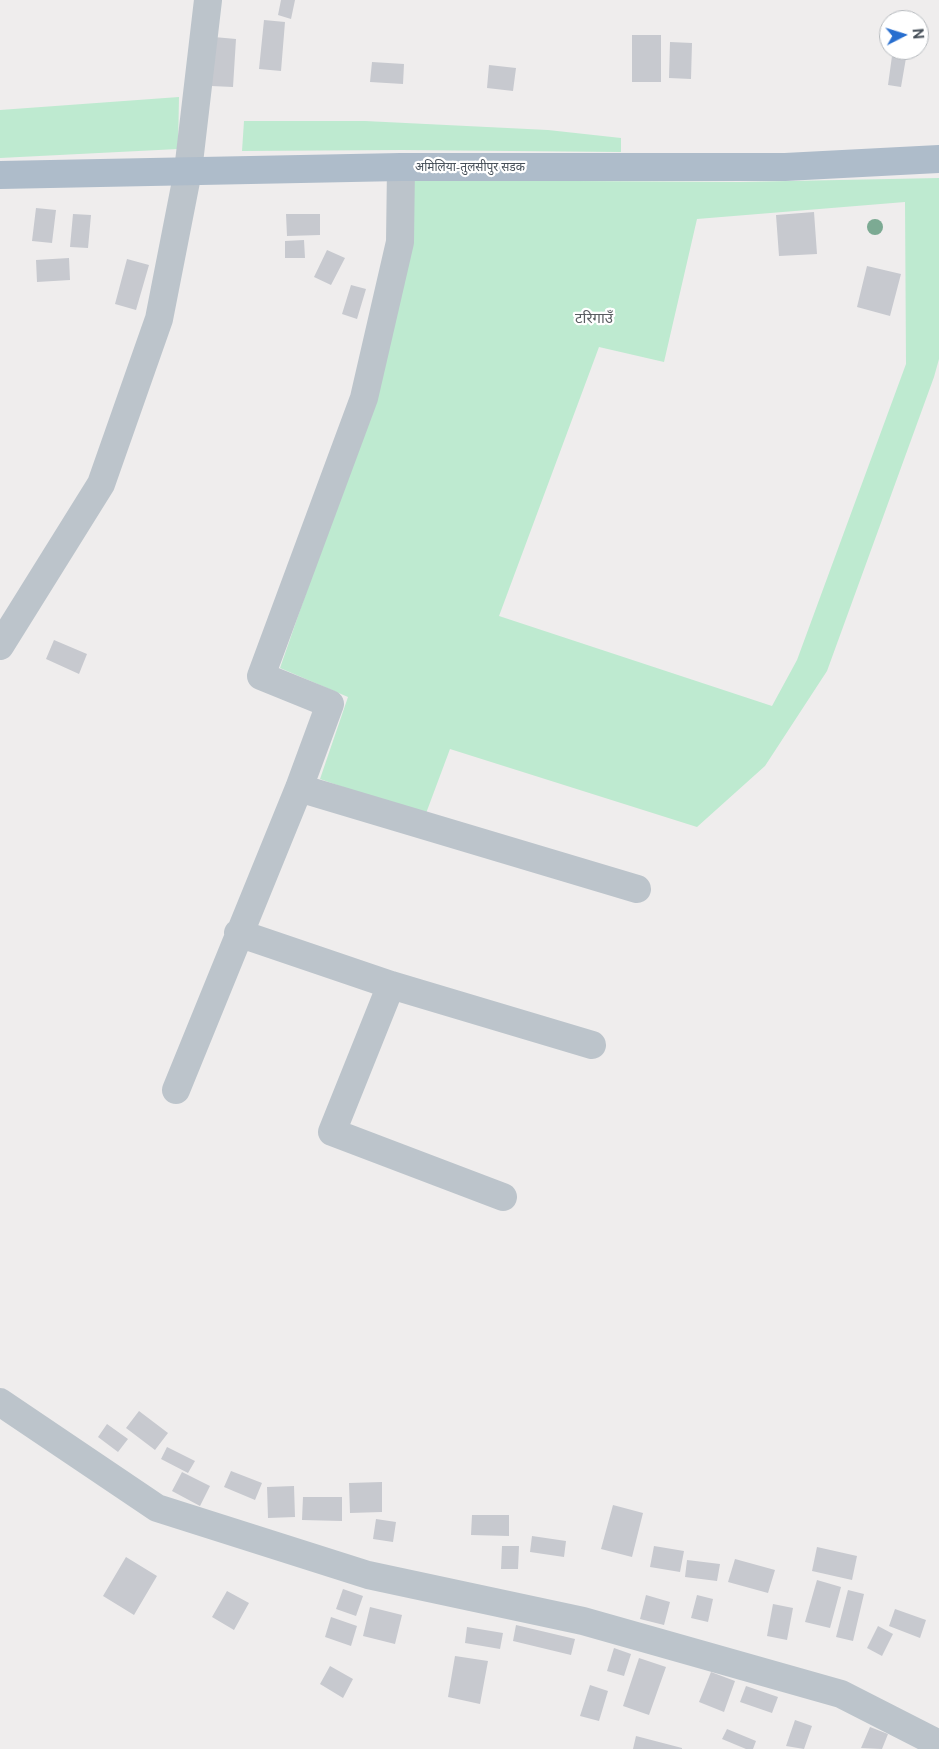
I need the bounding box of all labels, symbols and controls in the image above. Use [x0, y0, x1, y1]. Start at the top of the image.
north arrow [879, 10, 929, 60]
text: N [909, 28, 926, 40]
street label: अमिलिया-तुलसीपुर सडक [415, 160, 525, 174]
district label: टरिगाउँ [575, 309, 613, 327]

